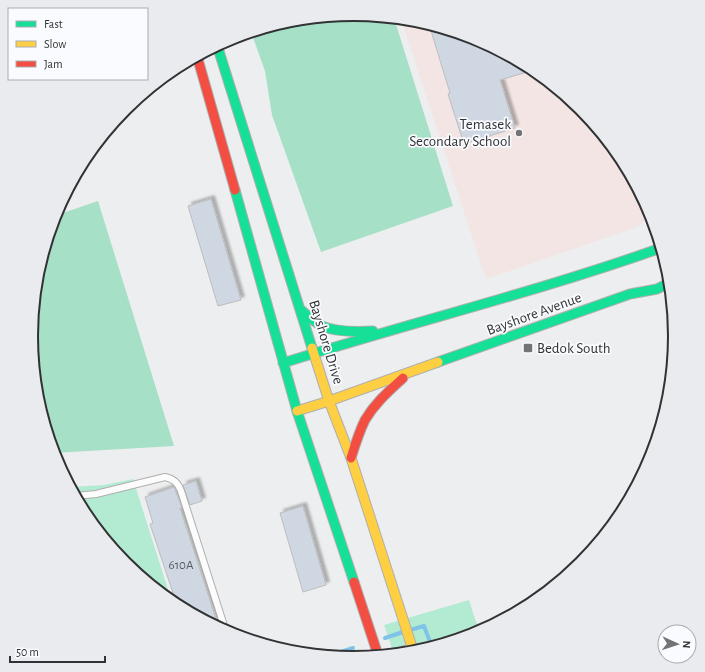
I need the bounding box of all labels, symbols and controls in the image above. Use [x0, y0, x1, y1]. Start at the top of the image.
legend [8, 8, 148, 80]
text: Fast [44, 18, 63, 30]
text: Slow [44, 38, 66, 50]
text: Jam [44, 58, 63, 70]
place label: Temasek Secondary School [409, 117, 511, 149]
marker: Temasek Secondary School [514, 128, 524, 138]
street label: Bayshore Avenue [485, 290, 583, 338]
street label: Bayshore Drive [306, 298, 346, 386]
place label: Bedok South [537, 341, 611, 356]
marker: Bedok South [522, 342, 534, 354]
house number: 610A [169, 559, 194, 572]
north arrow [657, 624, 697, 664]
scale bar [10, 638, 105, 664]
text: N [681, 640, 692, 649]
text: 50 m [16, 646, 39, 658]

